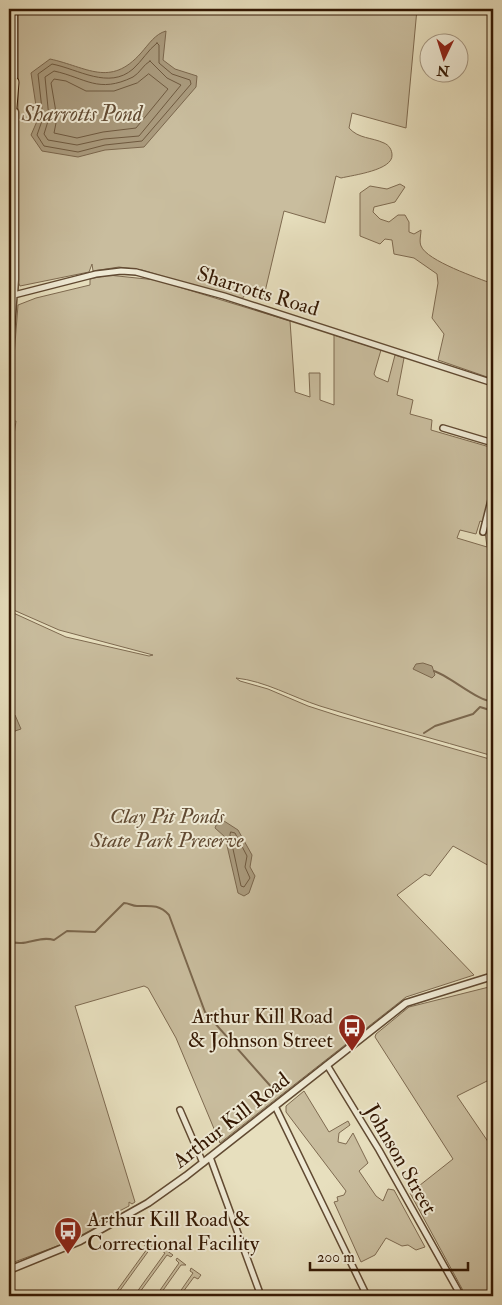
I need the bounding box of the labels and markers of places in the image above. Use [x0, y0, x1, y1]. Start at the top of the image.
place label: Arthur Kill Road & Johnson Street [188, 1003, 334, 1054]
bus stop icon: Arthur Kill Road & Johnson Street [337, 1013, 367, 1052]
place label: Arthur Kill Road & Correctional Facility [86, 1206, 260, 1257]
bus stop icon: Arthur Kill Road & Correctional Facility [53, 1216, 83, 1255]

